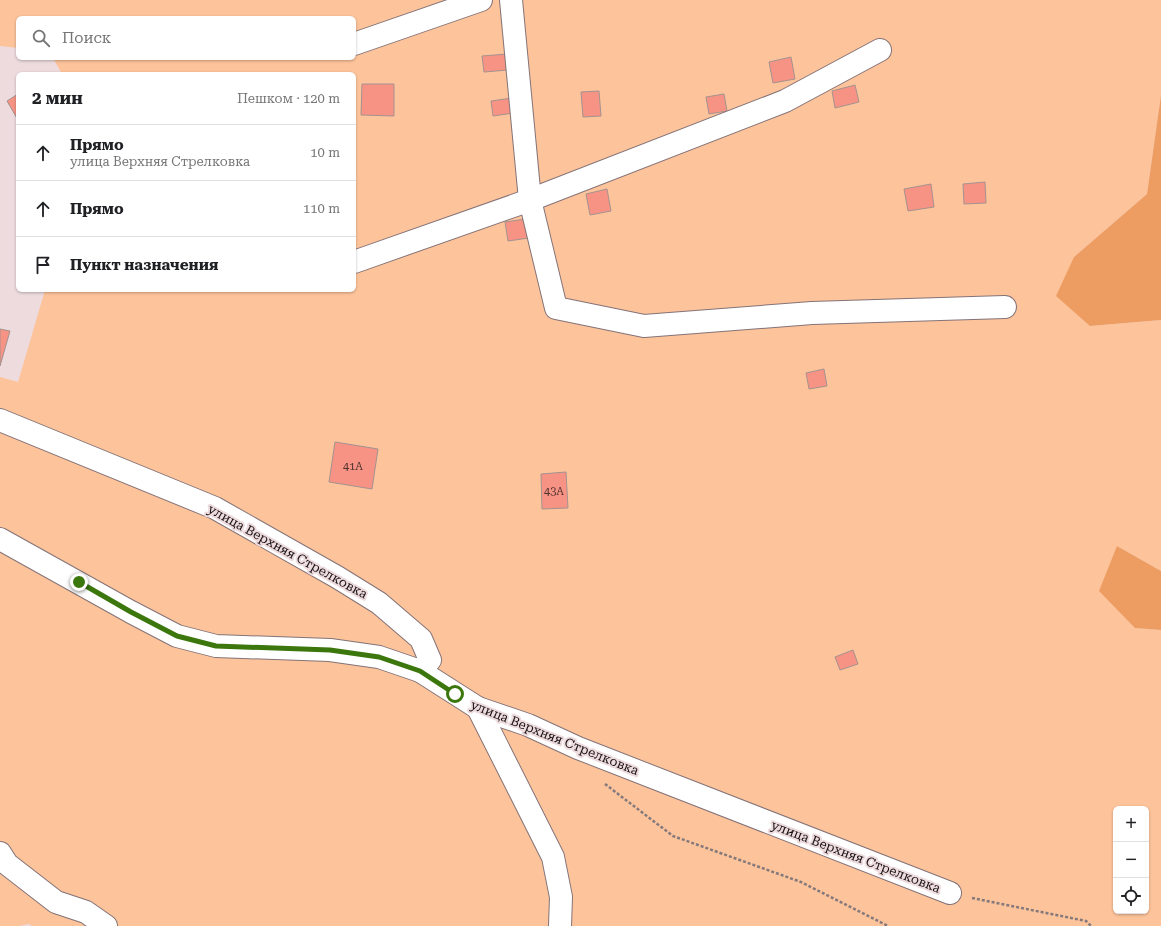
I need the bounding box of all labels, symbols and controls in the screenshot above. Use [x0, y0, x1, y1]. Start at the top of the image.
search box [16, 16, 356, 60]
icon: search [30, 27, 52, 49]
text: Поиск [62, 29, 111, 47]
text: 2 мин [32, 88, 83, 108]
text: Пешком · 120 m [237, 91, 340, 106]
text: Прямо [70, 136, 124, 154]
icon: ahead [32, 142, 54, 164]
text: 10 m [310, 145, 340, 160]
text: улица Верхняя Стрелковка [70, 154, 250, 169]
icon: ahead [32, 198, 54, 220]
text: Прямо [70, 200, 124, 218]
text: 110 m [303, 201, 340, 216]
icon: arrive [32, 254, 54, 276]
text: Пункт назначения [70, 256, 218, 274]
house number: 41А [343, 460, 363, 473]
house number: 43А [544, 485, 564, 498]
street label: улица Верхняя Стрелковка [205, 501, 370, 602]
route end [70, 573, 88, 591]
route start [446, 685, 464, 703]
street label: улица Верхняя Стрелковка [469, 697, 641, 778]
map controls [1113, 806, 1149, 914]
button: + [1113, 806, 1149, 842]
street label: улица Верхняя Стрелковка [769, 817, 943, 896]
button: − [1113, 842, 1149, 878]
button: locate [1113, 878, 1149, 914]

